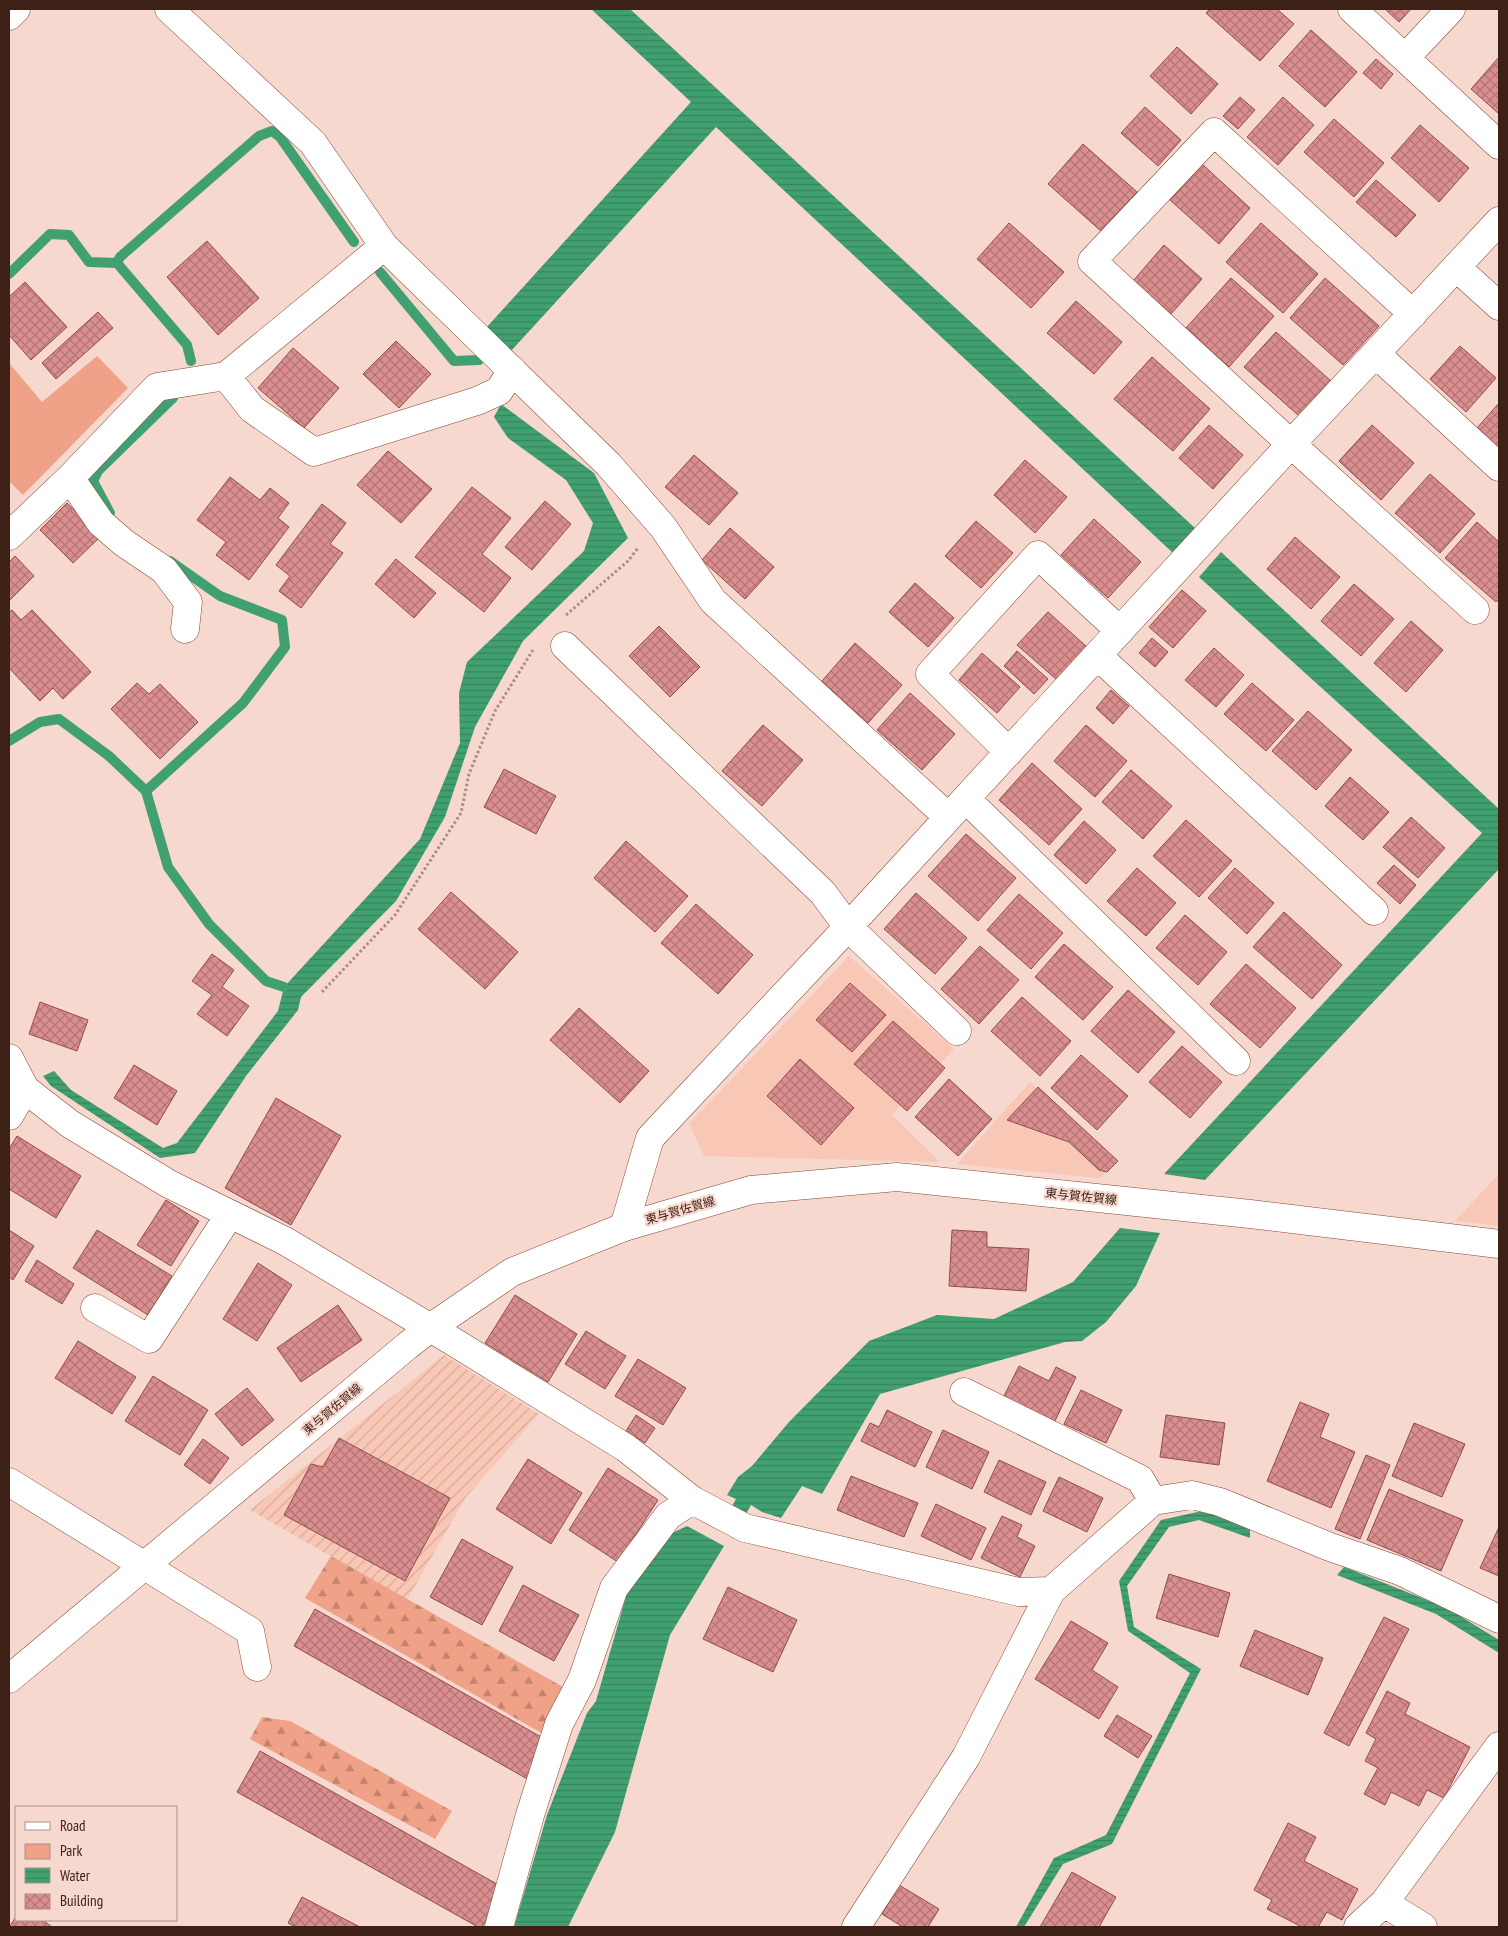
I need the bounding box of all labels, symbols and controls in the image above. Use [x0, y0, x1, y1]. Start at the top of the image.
street label: 東与賀佐賀線 [1044, 1185, 1118, 1207]
street label: 東与賀佐賀線 [643, 1193, 717, 1227]
street label: 東与賀佐賀線 [300, 1380, 364, 1438]
legend [15, 1806, 178, 1921]
text: Road [60, 1816, 86, 1835]
text: Park [60, 1841, 82, 1860]
text: Water [60, 1866, 91, 1885]
text: Building [60, 1891, 103, 1910]

